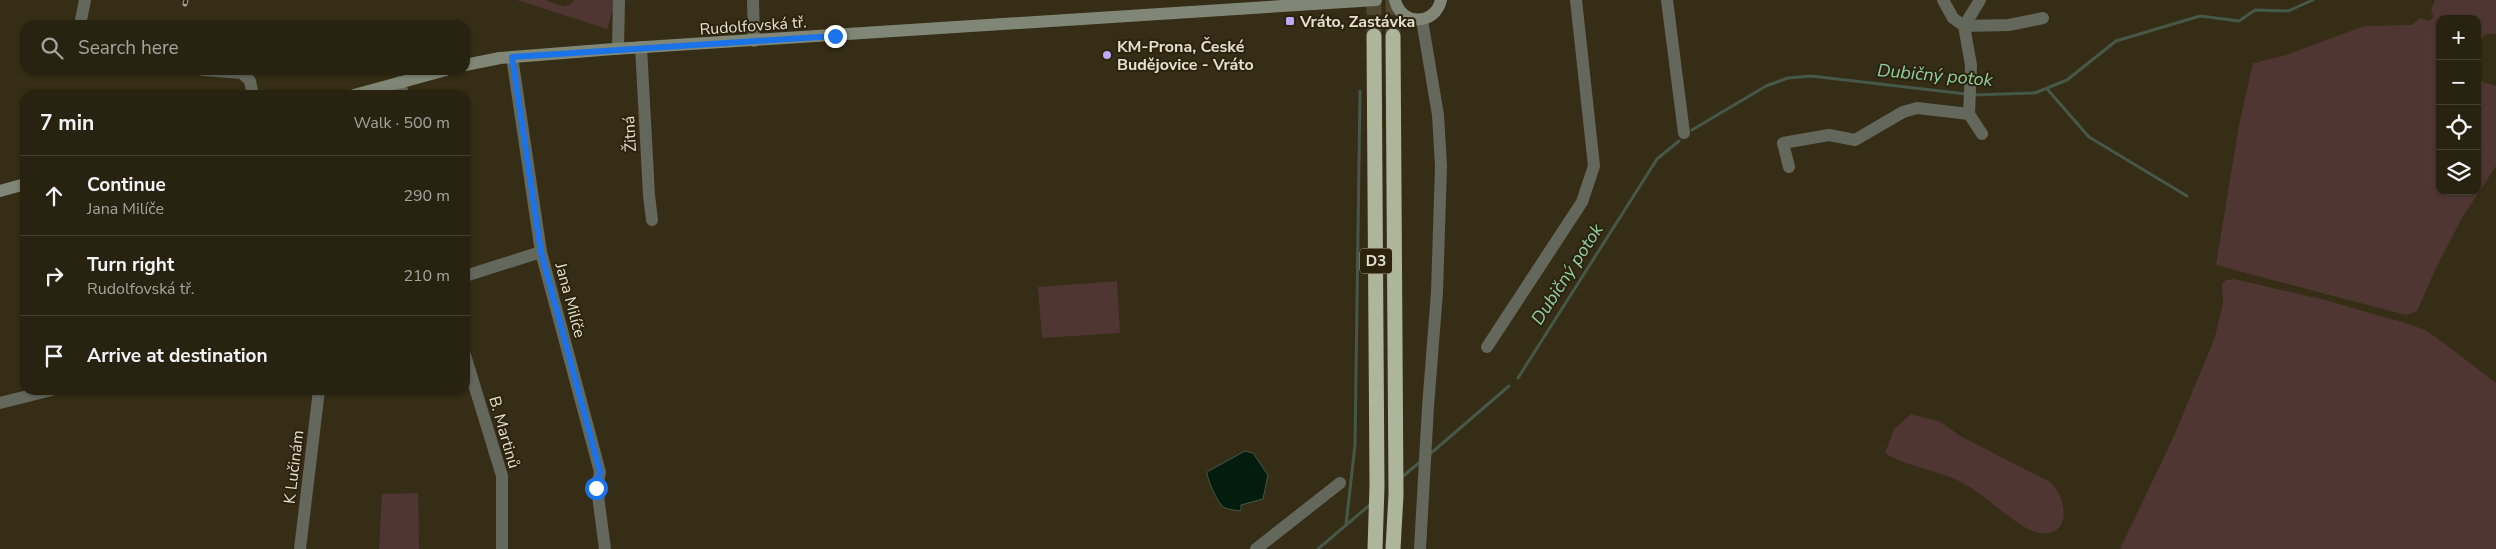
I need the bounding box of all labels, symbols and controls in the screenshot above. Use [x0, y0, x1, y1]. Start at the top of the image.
street label: Rudolfovská tř. [699, 11, 807, 41]
place label: Vráto, Zastávka [1299, 11, 1415, 33]
marker: Vráto, Zastávka [1284, 15, 1296, 27]
map controls [2436, 15, 2481, 195]
button: + [2436, 15, 2481, 60]
search box [20, 20, 470, 75]
route end [824, 25, 847, 48]
icon: search [38, 34, 66, 62]
text: Search here [78, 35, 179, 61]
place label: KM-Prona, České Budějovice - Vráto [1117, 36, 1254, 76]
marker: KM-Prona, České Budějovice - Vráto [1101, 49, 1113, 61]
water label: Dubičný potok [1876, 58, 1995, 92]
button: − [2436, 60, 2481, 105]
button: locate [2436, 105, 2481, 150]
text: 7 min [40, 109, 94, 137]
text: Walk · 500 m [354, 112, 450, 134]
street label: Žitná [618, 115, 642, 153]
button: layers [2436, 150, 2481, 195]
text: Continue [87, 172, 166, 198]
icon: ahead [40, 182, 68, 210]
text: 290 m [403, 185, 450, 207]
text: Jana Milíče [87, 198, 164, 220]
water label: Dubičný potok [1525, 218, 1609, 329]
road number: D3 [1360, 248, 1392, 274]
text: Turn right [87, 252, 174, 278]
street label: Jana Milíče [549, 259, 591, 340]
icon: right [40, 262, 68, 290]
text: 210 m [403, 265, 450, 287]
text: Rudolfovská tř. [87, 278, 194, 300]
icon: arrive [40, 342, 68, 370]
text: Arrive at destination [87, 343, 268, 369]
street label: B. Martinů [483, 394, 525, 471]
street label: K Lučinám [279, 429, 309, 505]
route start [585, 477, 608, 500]

